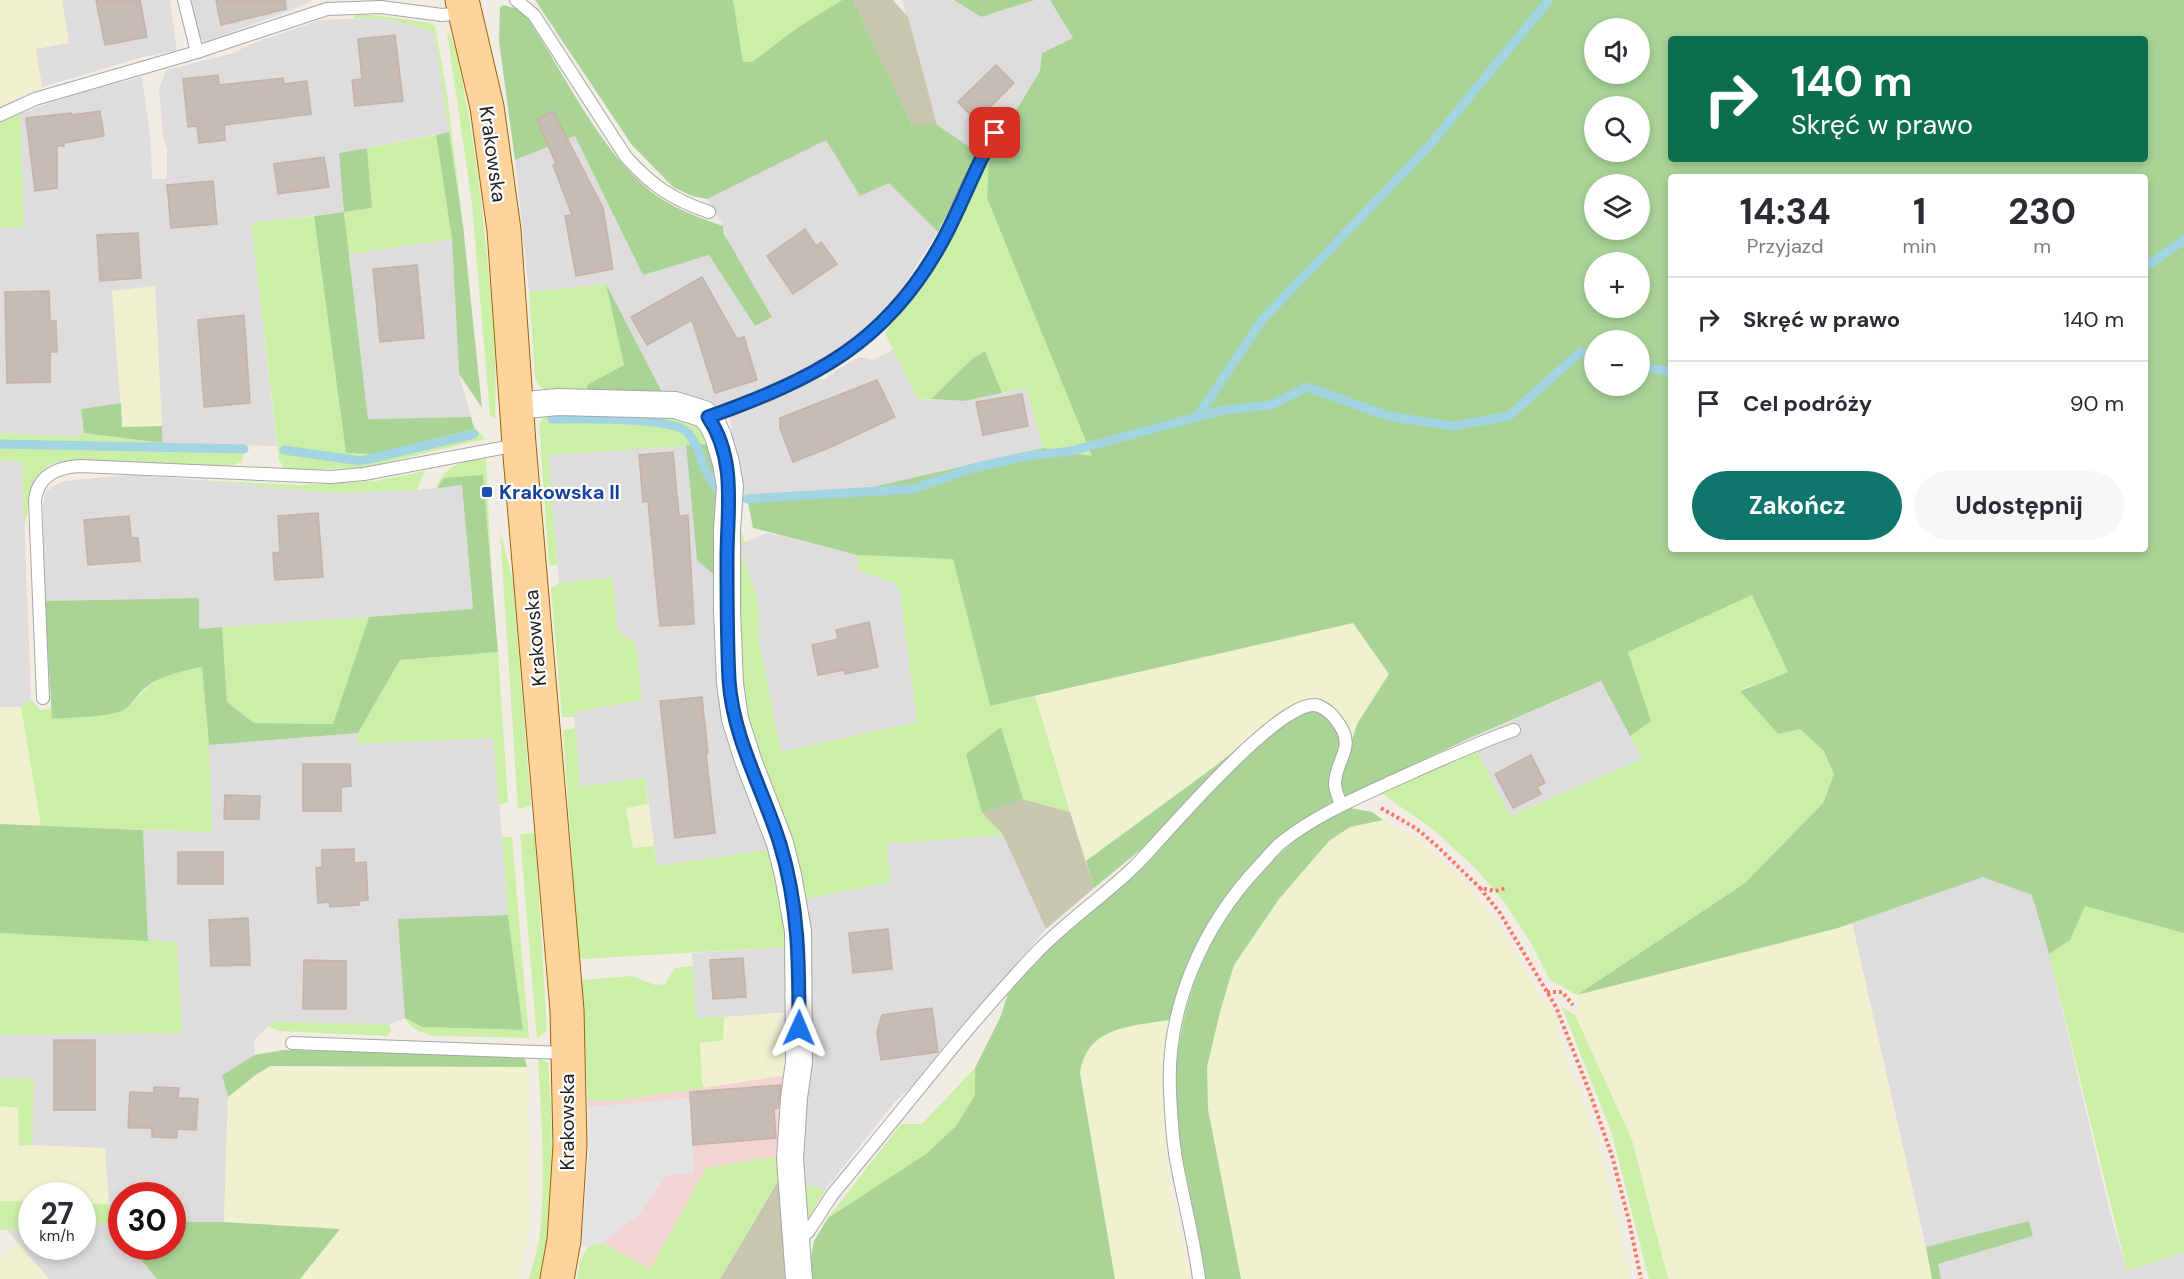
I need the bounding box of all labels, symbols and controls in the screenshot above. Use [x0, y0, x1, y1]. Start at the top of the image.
map controls [1584, 18, 1650, 396]
button: sound [1584, 18, 1650, 84]
text: 140 m [1791, 54, 1913, 109]
icon: right [1692, 60, 1770, 138]
button: search [1584, 96, 1650, 162]
street label: Krakowska [473, 104, 513, 204]
pin [969, 107, 1020, 158]
text: Skręć w prawo [1791, 107, 1973, 142]
icon: arrive [978, 116, 1011, 149]
button: layers [1584, 174, 1650, 240]
text: 14:34 [1740, 188, 1831, 235]
text: 1 [1913, 188, 1926, 235]
text: 230 [2008, 188, 2076, 235]
text: Przyjazd [1747, 233, 1824, 259]
text: min [1902, 233, 1937, 259]
text: m [2033, 233, 2051, 259]
button: + [1584, 252, 1650, 318]
icon: right [1692, 303, 1725, 336]
text: Skręć w prawo [1743, 305, 1900, 334]
text: 140 m [2063, 305, 2124, 334]
button: − [1584, 330, 1650, 396]
icon: arrive [1692, 387, 1725, 420]
text: Cel podróży [1743, 389, 1872, 418]
text: 90 m [2070, 389, 2124, 418]
button: Zakończ [1692, 471, 1902, 540]
button: Udostępnij [1914, 471, 2124, 540]
place label: Krakowska II [499, 479, 620, 505]
marker: Krakowska II [480, 485, 494, 499]
street label: Krakowska [518, 589, 552, 687]
position arrow [767, 996, 831, 1060]
street label: Krakowska [554, 1074, 580, 1170]
speed limit sign: 30 [108, 1182, 186, 1260]
text: 27 [40, 1194, 74, 1233]
text: km/h [39, 1226, 75, 1246]

